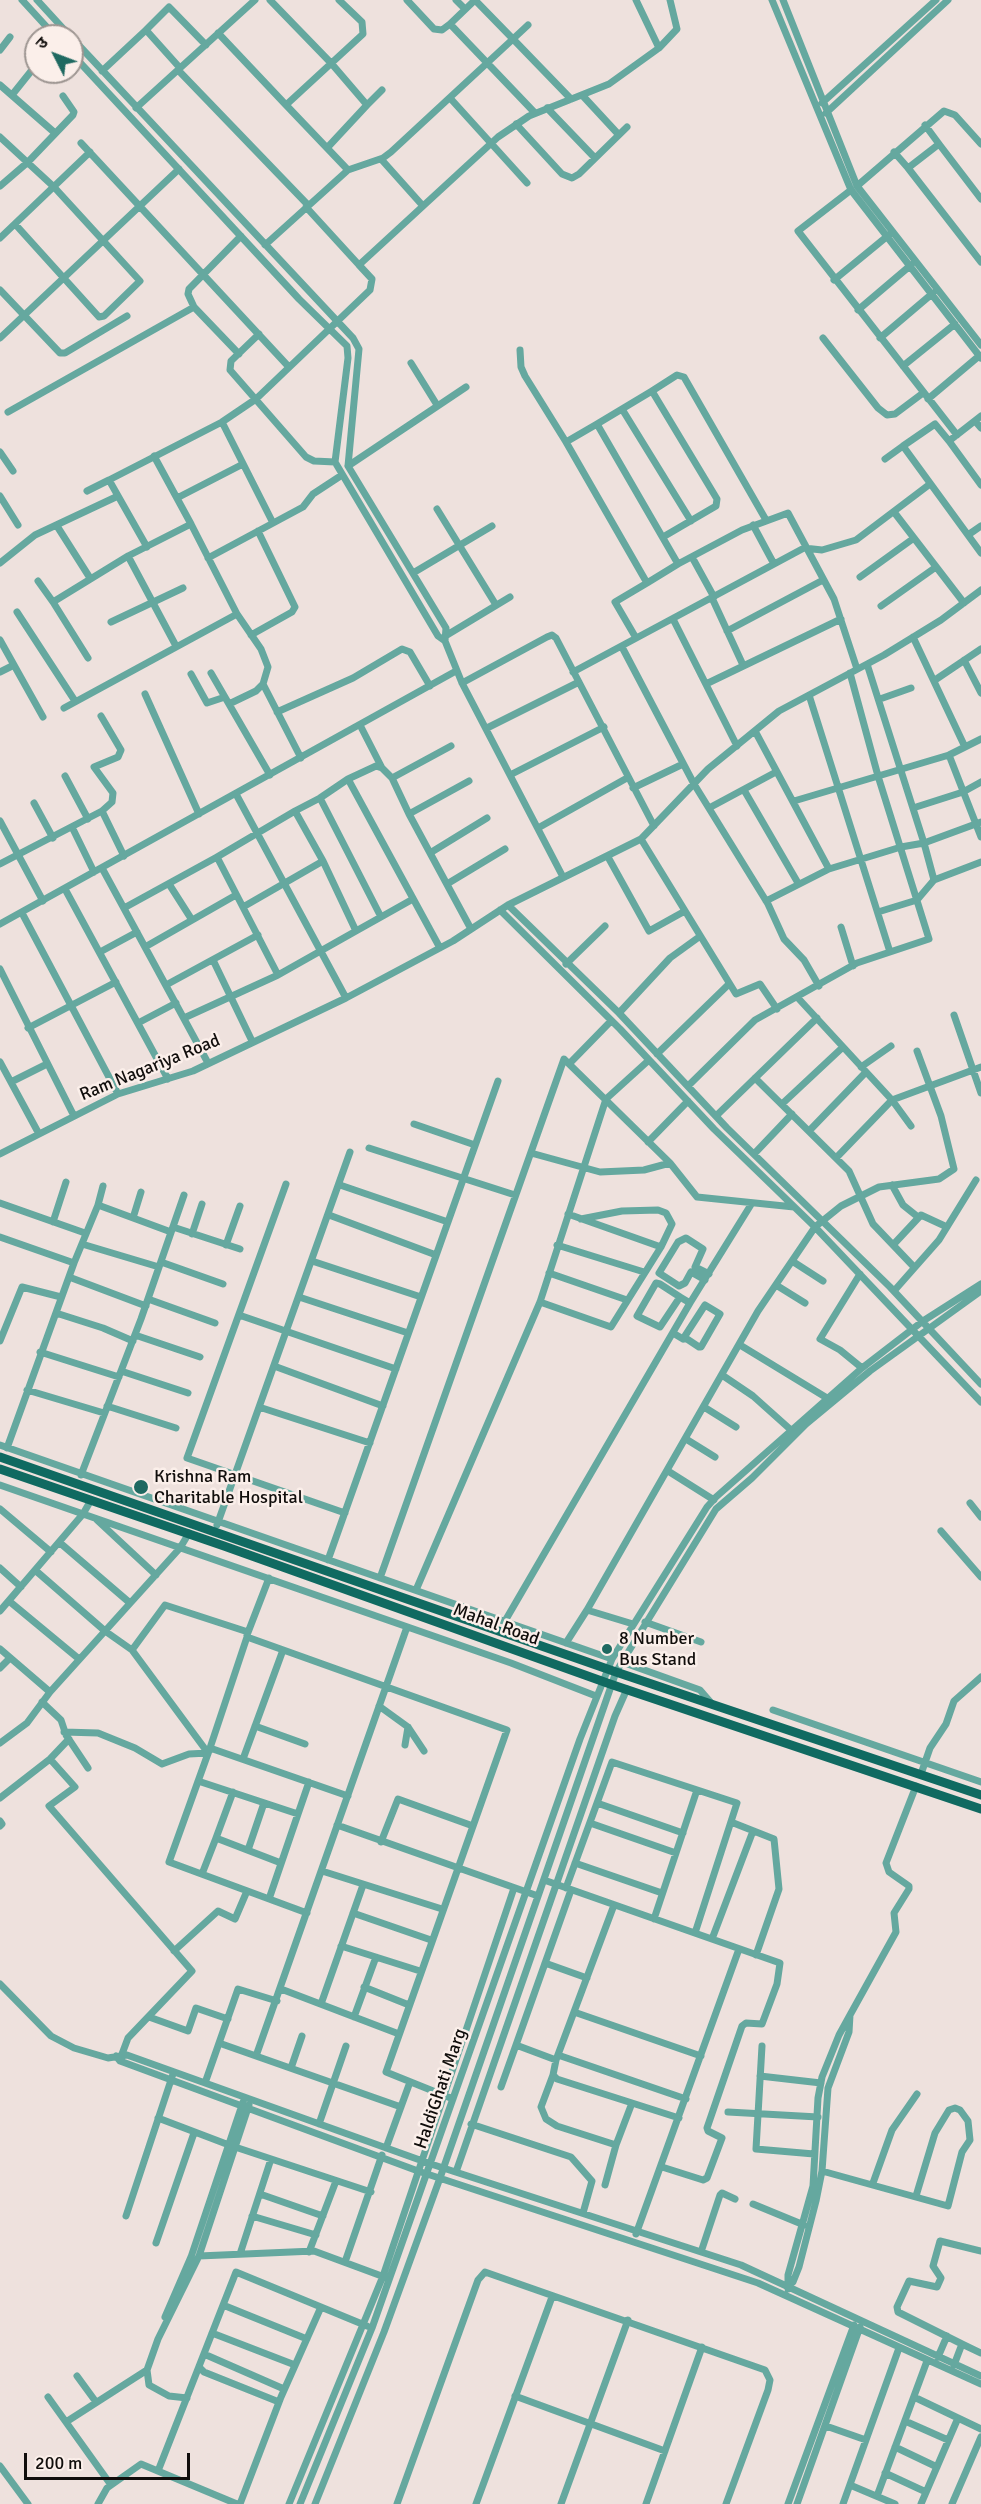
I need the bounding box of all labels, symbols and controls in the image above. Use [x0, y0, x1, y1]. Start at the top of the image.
north arrow [24, 24, 84, 84]
text: उ [32, 33, 53, 53]
street label: Ram Nagariya Road [77, 1030, 223, 1106]
place label: Krishna Ram Charitable Hospital [154, 1466, 303, 1508]
marker: Krishna Ram Charitable Hospital [132, 1478, 150, 1496]
street label: Mahal Road [450, 1599, 542, 1651]
place label: 8 Number Bus Stand [619, 1628, 696, 1670]
marker: 8 Number Bus Stand [600, 1642, 614, 1656]
street label: HaldiGhati Marg [410, 2026, 472, 2152]
scale bar [27, 2441, 194, 2479]
text: 200 m [35, 2452, 82, 2474]

